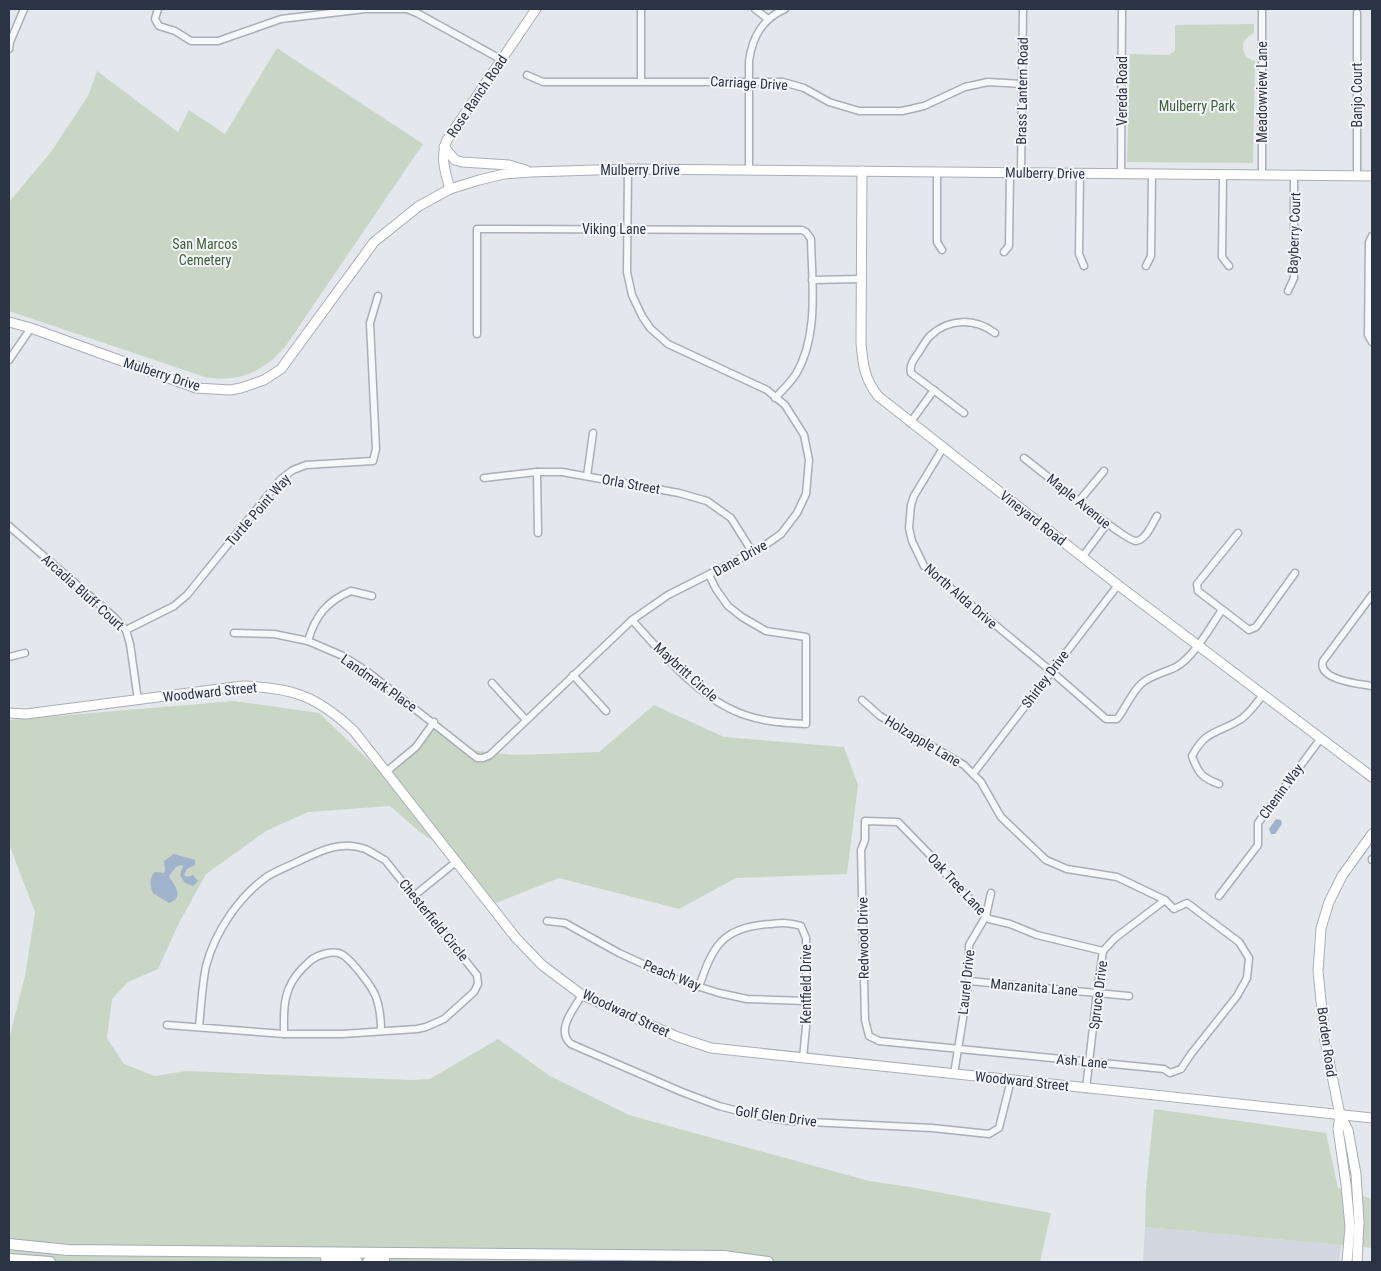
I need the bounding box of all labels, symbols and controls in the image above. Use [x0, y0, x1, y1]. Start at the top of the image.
street label: Brass Lantern Road [1013, 37, 1031, 145]
street label: Meadowview Lane [1254, 41, 1270, 143]
street label: Rose Ranch Road [444, 52, 510, 140]
street label: Vereda Road [1114, 56, 1130, 126]
street label: Banjo Court [1349, 63, 1365, 128]
street label: Carriage Drive [710, 73, 789, 93]
park label: Mulberry Park [1159, 98, 1236, 114]
street label: Mulberry Drive [600, 162, 680, 178]
street label: Mulberry Drive [1005, 164, 1085, 182]
street label: Bayberry Court [1285, 192, 1303, 274]
street label: Viking Lane [582, 221, 647, 237]
park label: San Marcos Cemetery [172, 236, 238, 268]
street label: Mulberry Drive [122, 354, 203, 394]
street label: Maple Avenue [1044, 470, 1114, 532]
street label: Turtle Point Way [222, 471, 294, 549]
street label: Orla Street [601, 471, 661, 497]
street label: Vineyard Road [997, 487, 1069, 549]
street label: Dane Drive [710, 536, 770, 579]
street label: Arcadia Bluff Court [38, 551, 128, 633]
street label: North Alda Drive [922, 560, 1001, 632]
street label: Maybritt Circle [651, 639, 722, 705]
street label: Shirley Drive [1018, 647, 1072, 711]
street label: Landmark Place [338, 651, 420, 715]
street label: Woodward Street [162, 679, 258, 705]
street label: Holzapple Lane [882, 712, 964, 770]
street label: Chenin Way [1256, 760, 1306, 822]
street label: Oak Tree Lane [924, 850, 990, 918]
street label: Chesterfield Circle [396, 876, 472, 965]
street label: Redwood Drive [854, 896, 872, 979]
street label: Kentfield Drive [798, 944, 814, 1024]
street label: Laurel Drive [955, 948, 977, 1015]
street label: Peach Way [641, 956, 703, 994]
street label: Spruce Drive [1086, 959, 1110, 1030]
street label: Manzanita Lane [990, 975, 1079, 999]
street label: Woodward Street [580, 986, 672, 1040]
street label: Borden Road [1314, 1006, 1340, 1078]
street label: Ash Lane [1056, 1051, 1109, 1071]
street label: Woodward Street [974, 1068, 1070, 1094]
street label: Golf Glen Drive [734, 1102, 818, 1130]

